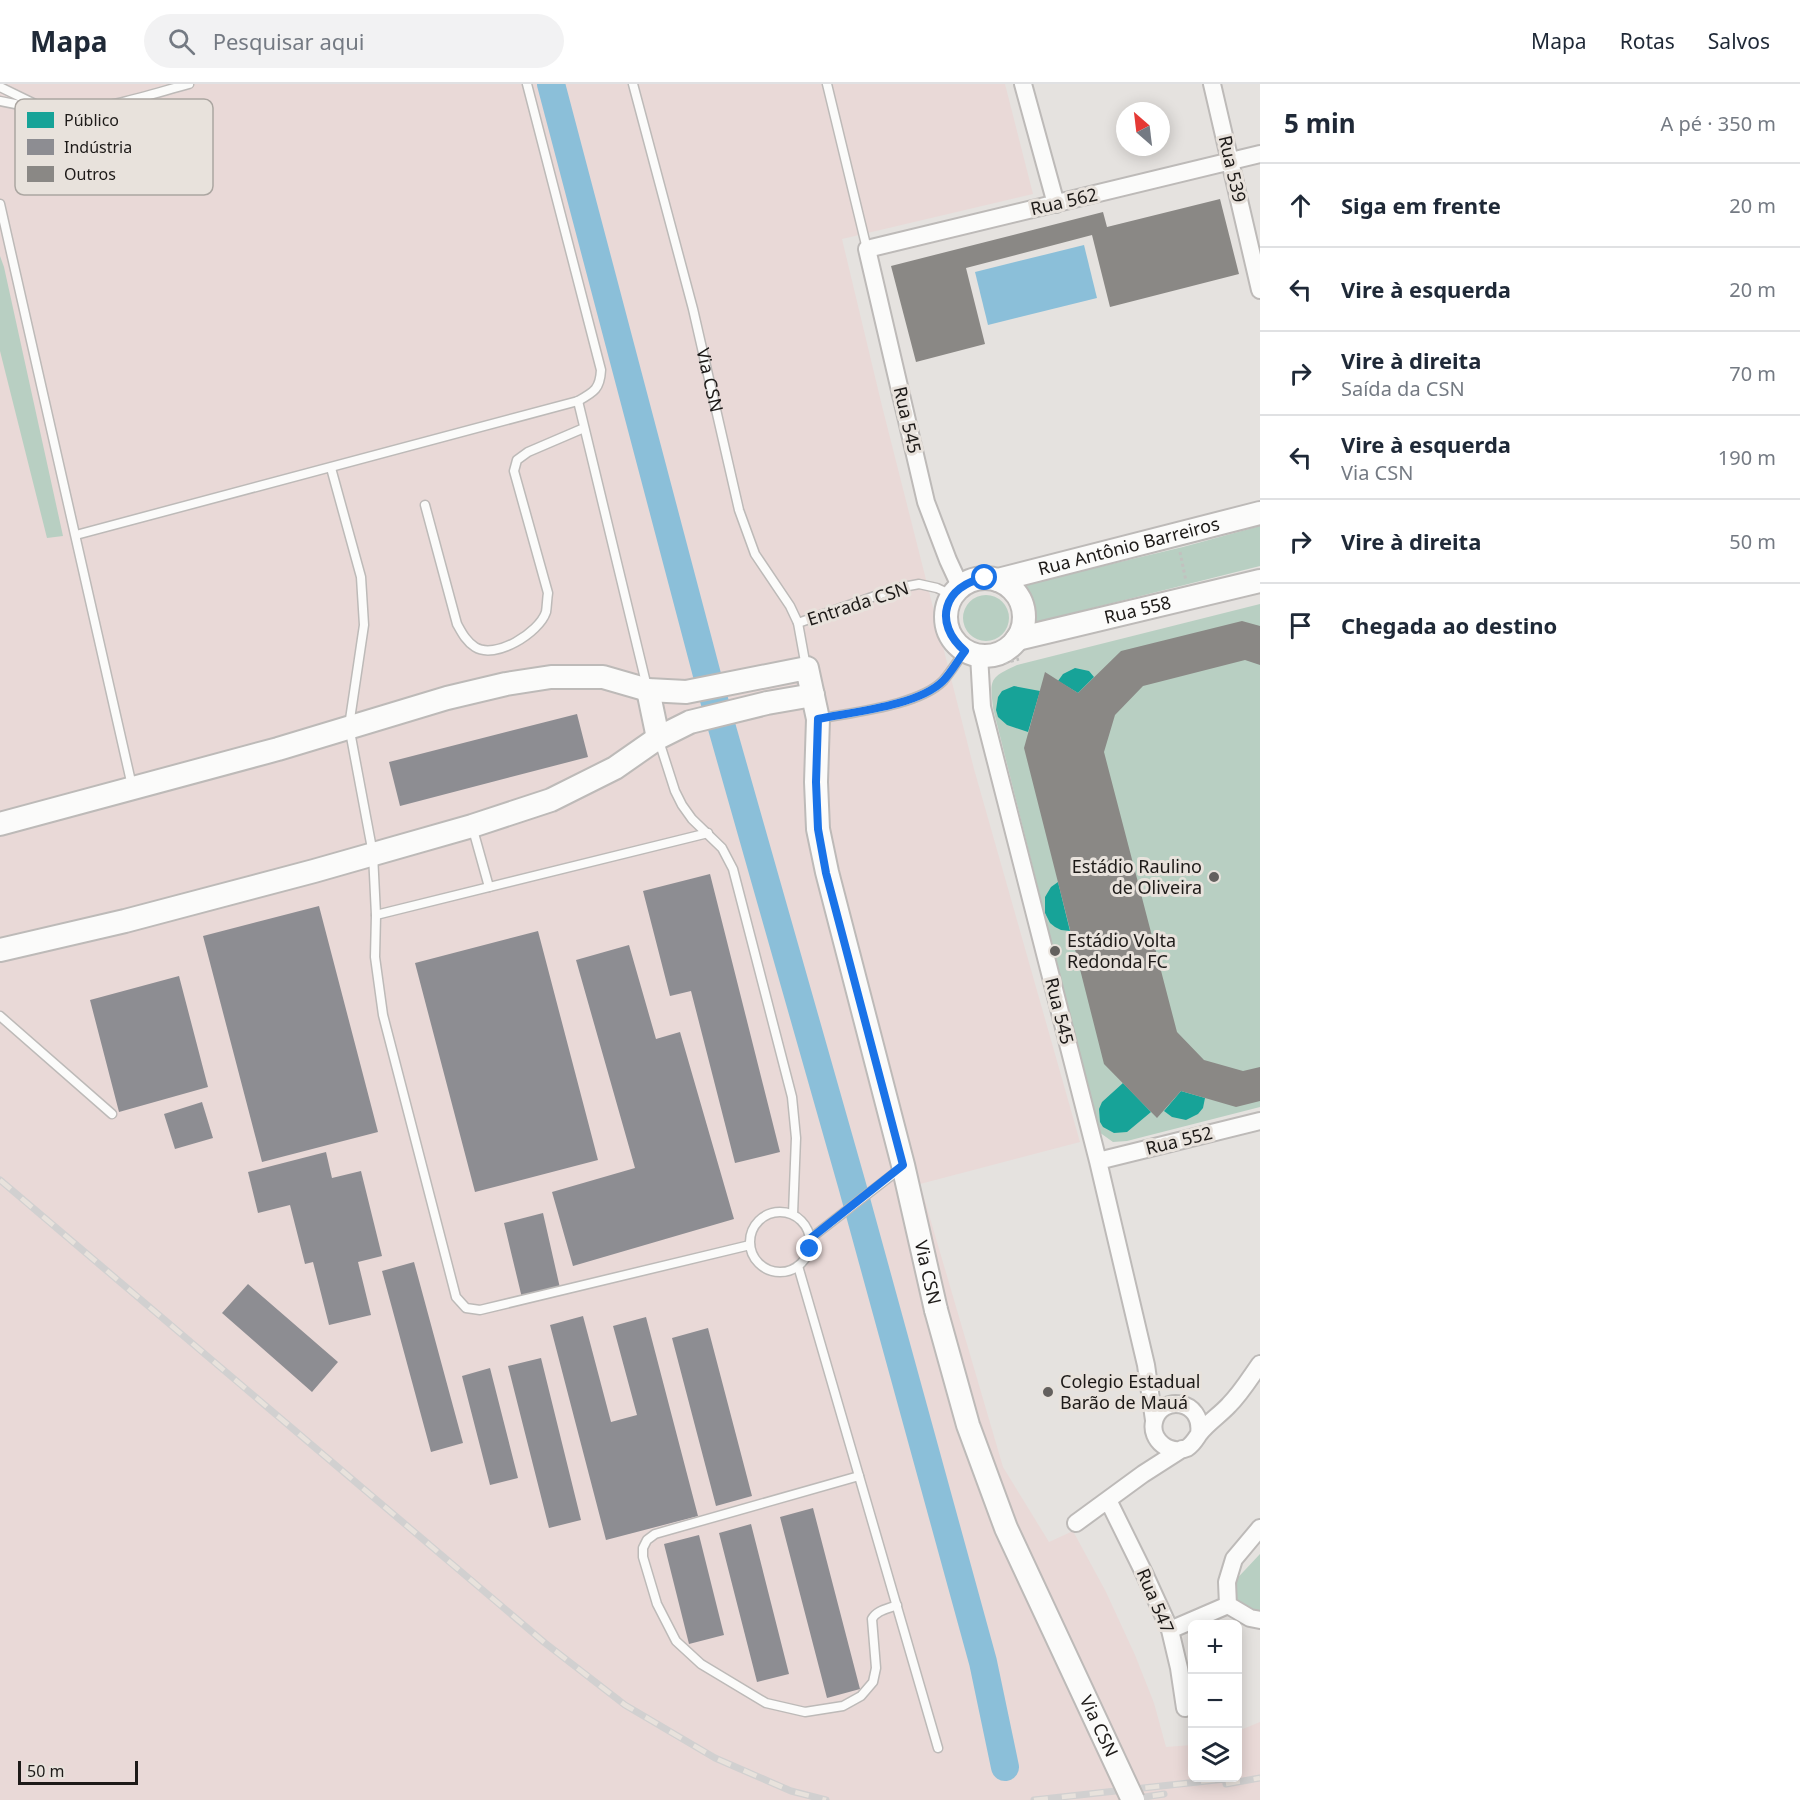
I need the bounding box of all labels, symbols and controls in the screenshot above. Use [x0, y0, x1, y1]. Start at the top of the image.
search box [144, 14, 564, 68]
text: Mapa [30, 22, 108, 60]
icon: search [165, 25, 198, 58]
text: Pesquisar aqui [213, 26, 365, 56]
text: Mapa [1531, 27, 1587, 55]
text: Rotas [1620, 27, 1675, 55]
text: Salvos [1708, 27, 1770, 55]
legend [15, 99, 213, 195]
north arrow [1116, 102, 1170, 156]
text: 5 min [1284, 105, 1356, 141]
text: Público [64, 109, 119, 131]
text: A pé · 350 m [1660, 110, 1776, 137]
street label: Rua 539 [1214, 133, 1252, 205]
text: Indústria [64, 136, 132, 158]
text: Outros [64, 163, 116, 185]
street label: Rua 562 [1028, 182, 1100, 220]
icon: ahead [1284, 189, 1317, 222]
text: Siga em frente [1341, 190, 1501, 220]
text: 20 m [1729, 192, 1776, 219]
icon: left [1284, 273, 1317, 306]
text: Vire à esquerda [1341, 274, 1511, 304]
text: 20 m [1729, 276, 1776, 303]
text: Vire à direita [1341, 345, 1481, 375]
street label: Via CSN [691, 346, 729, 415]
icon: right [1284, 357, 1317, 390]
text: 70 m [1729, 360, 1776, 387]
text: Saída da CSN [1341, 375, 1465, 402]
street label: Rua 545 [889, 384, 927, 456]
text: Vire à esquerda [1341, 429, 1511, 459]
icon: left [1284, 441, 1317, 474]
text: 190 m [1718, 444, 1776, 471]
text: Via CSN [1341, 459, 1413, 486]
street label: Rua Antônio Barreiros [1035, 511, 1222, 580]
icon: right [1284, 525, 1317, 558]
text: Vire à direita [1341, 526, 1481, 556]
text: 50 m [1729, 528, 1776, 555]
route start [971, 564, 997, 590]
street label: Entrada CSN [804, 575, 912, 631]
street label: Rua 558 [1102, 590, 1173, 629]
icon: arrive [1284, 609, 1317, 642]
text: Chegada ao destino [1341, 610, 1557, 640]
place label: Estádio Raulino de Oliveira [1072, 854, 1202, 899]
marker: Estádio Raulino de Oliveira [1207, 870, 1221, 884]
place label: Estádio Volta Redonda FC [1067, 928, 1176, 973]
marker: Estádio Volta Redonda FC [1048, 944, 1062, 958]
street label: Rua 545 [1040, 975, 1080, 1047]
street label: Rua 552 [1143, 1120, 1215, 1160]
route end [796, 1235, 822, 1261]
street label: Via CSN [909, 1238, 947, 1307]
place label: Colegio Estadual Barão de Mauá [1060, 1369, 1201, 1414]
marker: Colegio Estadual Barão de Mauá [1041, 1385, 1055, 1399]
street label: Rua 547 [1132, 1565, 1180, 1637]
map controls [1188, 1620, 1242, 1782]
button: + [1188, 1620, 1242, 1674]
button: − [1188, 1674, 1242, 1728]
street label: Via CSN [1075, 1691, 1124, 1761]
button: layers [1188, 1728, 1242, 1782]
scale bar [18, 1758, 138, 1786]
text: 50 m [27, 1760, 64, 1782]

